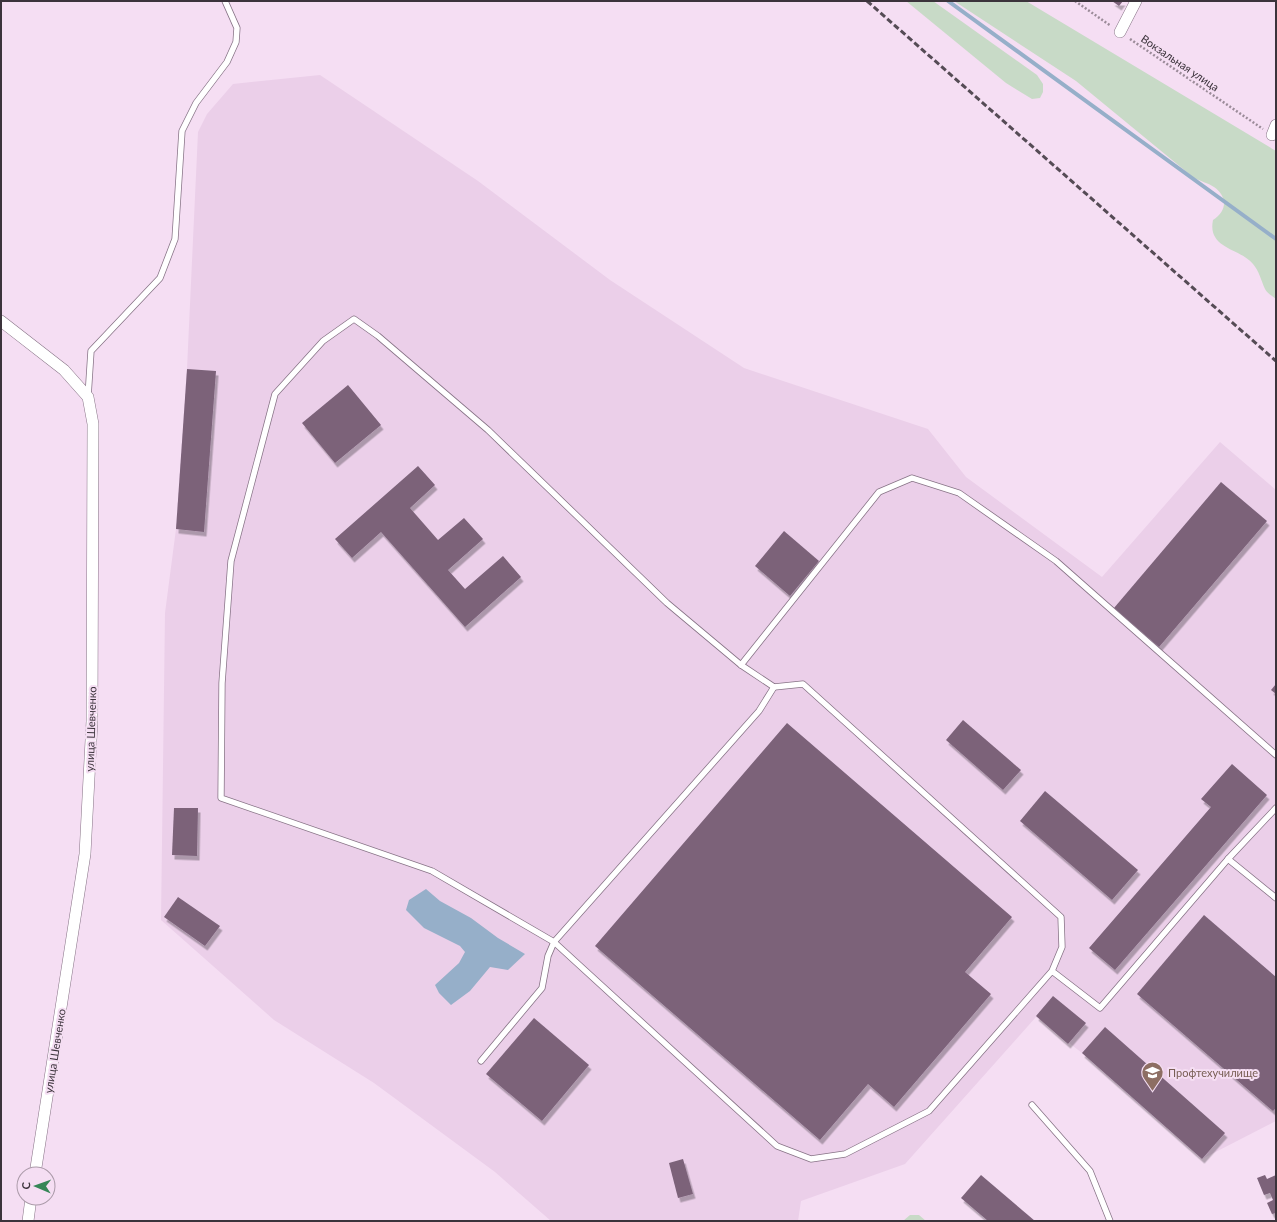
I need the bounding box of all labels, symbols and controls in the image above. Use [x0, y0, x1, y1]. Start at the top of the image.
street label: Вокзальная улица [1139, 32, 1222, 93]
street label: улица Шевченко [83, 686, 98, 772]
street label: улица Шевченко [41, 1008, 68, 1094]
school or university icon: Профтехучилище [1140, 1060, 1166, 1093]
place label: Профтехучилище [1168, 1066, 1258, 1079]
north arrow [16, 1166, 56, 1206]
text: С [19, 1181, 32, 1189]

